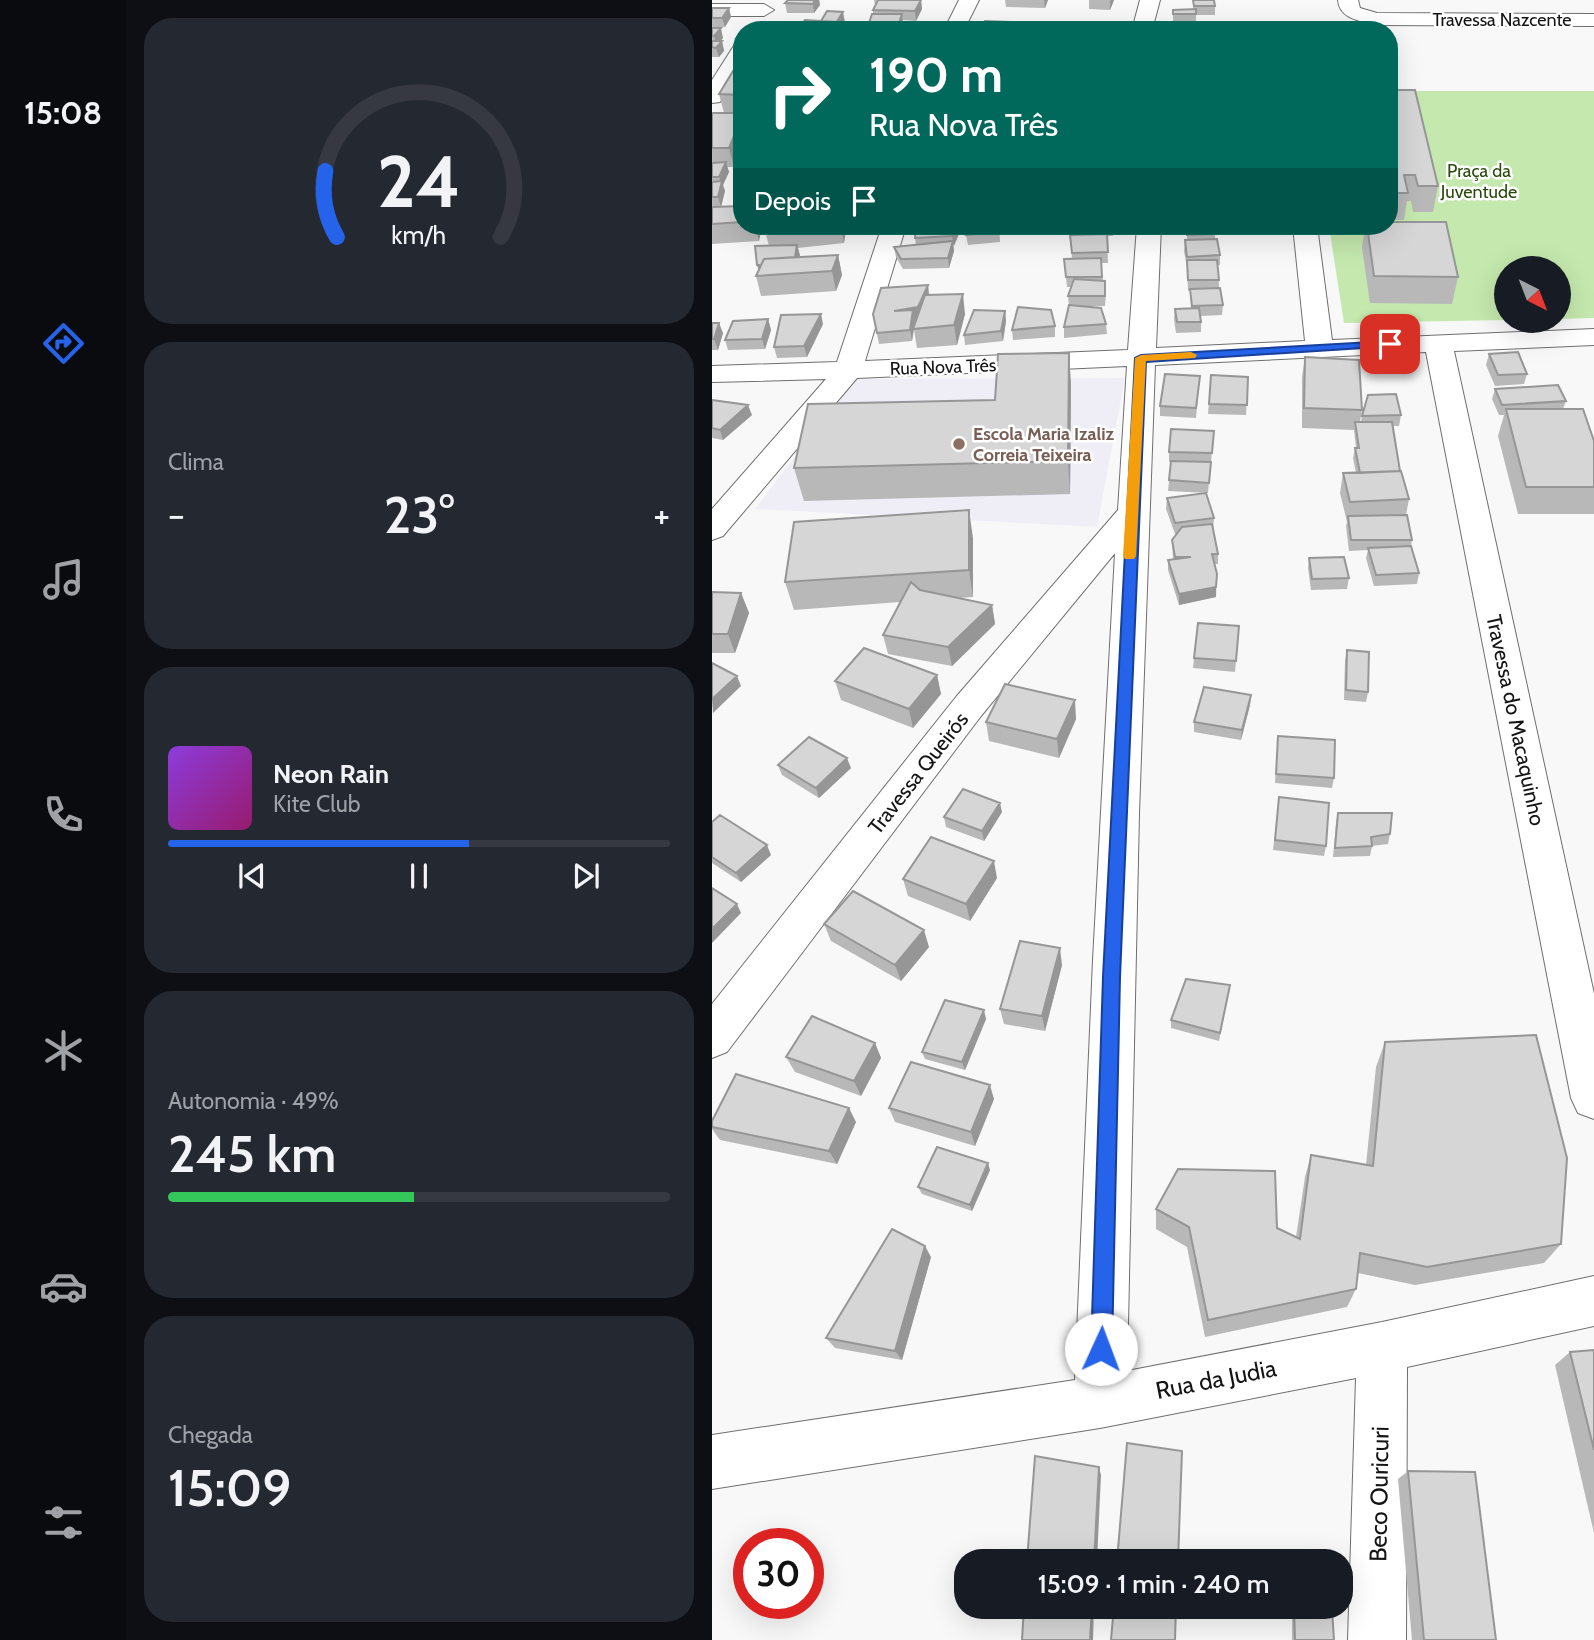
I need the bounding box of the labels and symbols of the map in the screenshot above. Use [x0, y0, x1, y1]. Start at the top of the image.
street label: Travessa Nazcente [1432, 9, 1572, 31]
park label: Praça da Juventude [1440, 160, 1517, 203]
north arrow [1494, 256, 1571, 332]
pin [1360, 314, 1420, 374]
street label: Rua Nova Três [889, 354, 997, 380]
place label: Escola Maria Izaliz Correia Teixeira [973, 423, 1114, 466]
marker: Escola Maria Izaliz Correia Teixeira [951, 436, 967, 452]
street label: Travessa do Macaquinho [1481, 612, 1551, 828]
street label: Travessa Queirós [863, 707, 973, 839]
position arrow [1064, 1312, 1138, 1386]
street label: Rua da Judia [1153, 1353, 1279, 1405]
street label: Beco Ouricuri [1363, 1426, 1395, 1562]
speed limit sign: 30 [733, 1528, 824, 1619]

